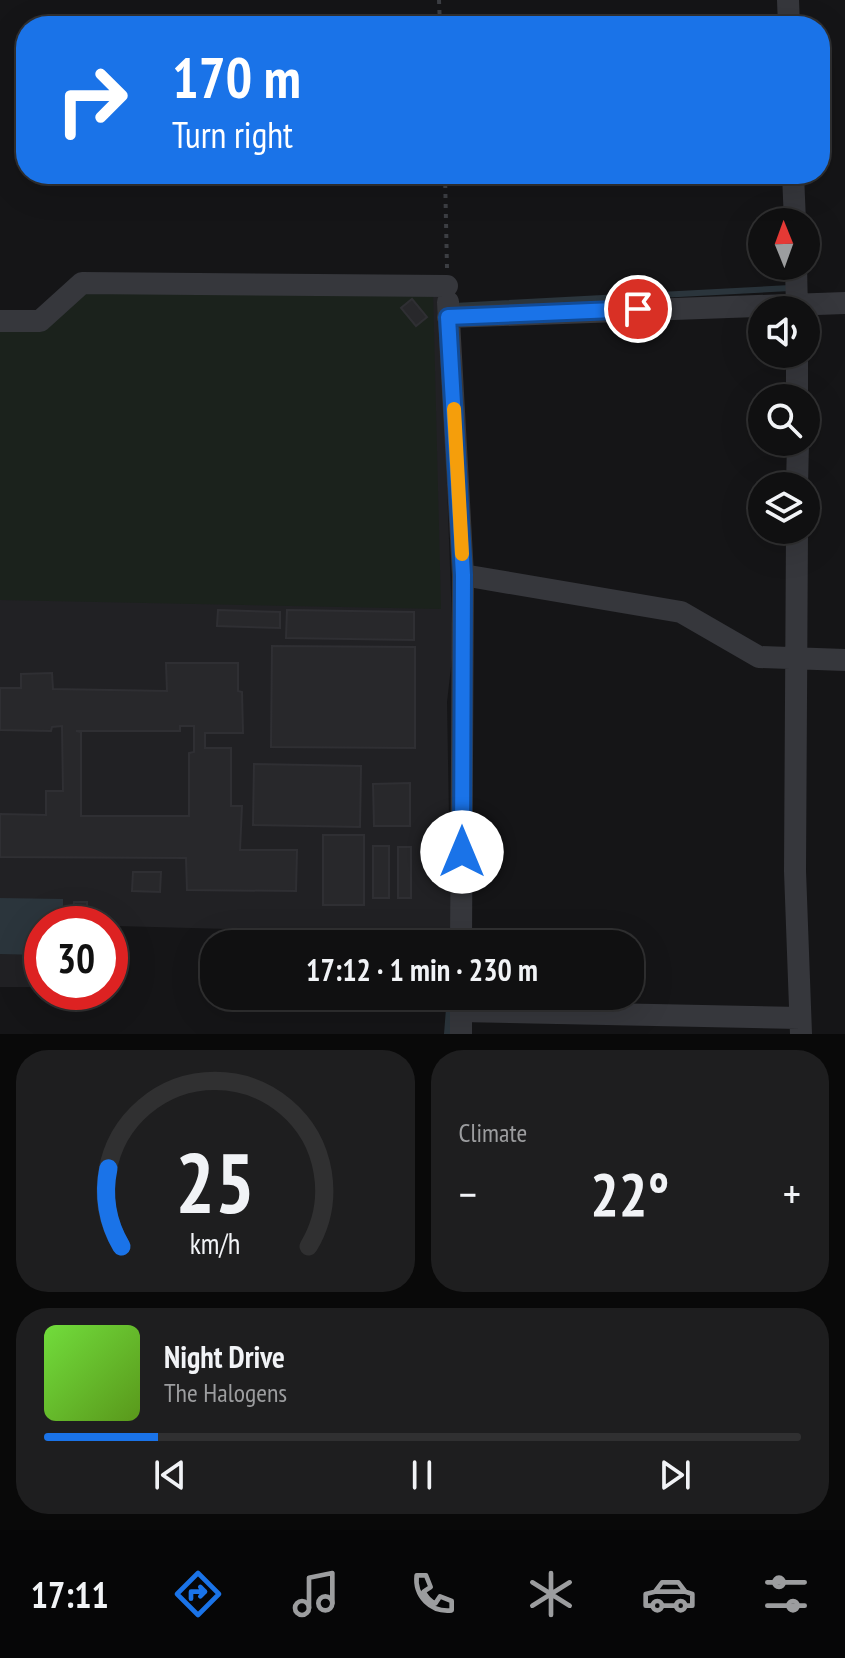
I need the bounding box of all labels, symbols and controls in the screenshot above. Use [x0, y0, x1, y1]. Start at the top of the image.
text: 170 m [172, 41, 301, 113]
icon: right [40, 48, 144, 152]
text: Turn right [172, 111, 293, 158]
north arrow [748, 208, 820, 280]
map controls [748, 208, 820, 544]
pin [604, 275, 672, 343]
icon: arrive [616, 287, 660, 331]
button: sound [748, 296, 820, 368]
button: search [748, 384, 820, 456]
button: layers [748, 472, 820, 544]
position arrow [420, 810, 504, 894]
speed limit sign: 30 [24, 906, 128, 1010]
text: 17:12 · 1 min · 230 m [306, 950, 538, 989]
text: Climate [459, 1116, 527, 1149]
text: 25 [175, 1128, 255, 1236]
text: 22° [590, 1155, 669, 1233]
text: − [459, 1165, 477, 1222]
text: + [783, 1165, 801, 1222]
text: km/h [190, 1225, 241, 1262]
text: Night Drive [164, 1337, 285, 1376]
text: The Halogens [164, 1376, 287, 1409]
icon: previous [148, 1453, 192, 1497]
icon: pause [400, 1453, 444, 1497]
icon: next [653, 1453, 697, 1497]
icon: directions [170, 1566, 226, 1622]
icon: music [288, 1566, 344, 1622]
icon: phone [405, 1566, 461, 1622]
icon: climate [523, 1566, 579, 1622]
icon: car [641, 1566, 697, 1622]
icon: filters [758, 1566, 814, 1622]
text: 17:11 [31, 1571, 109, 1618]

